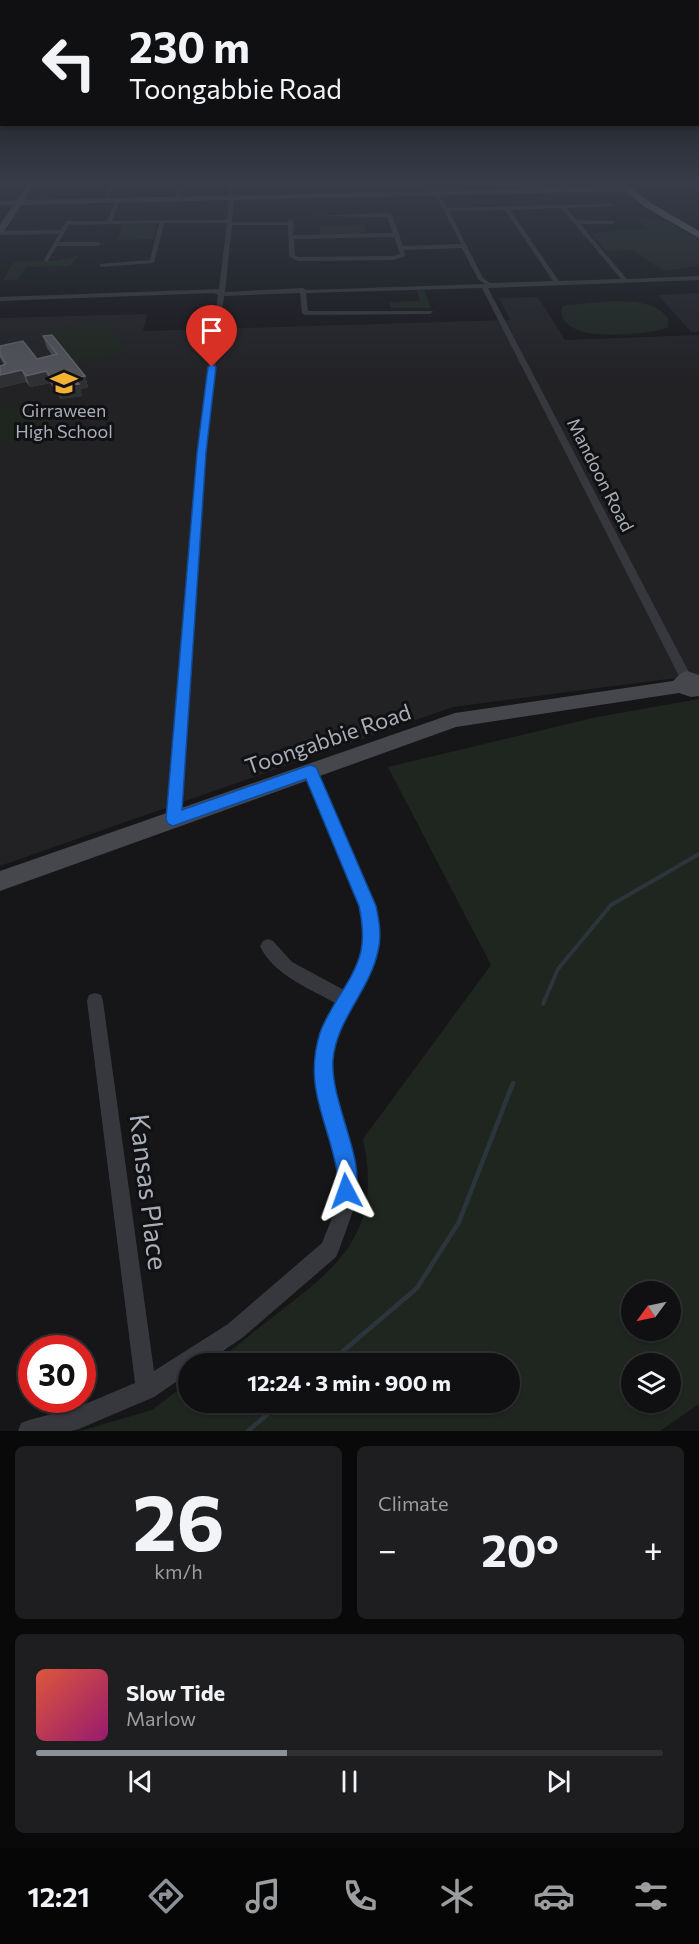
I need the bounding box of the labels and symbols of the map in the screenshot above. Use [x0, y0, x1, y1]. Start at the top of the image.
pin [186, 305, 237, 367]
school or university icon: Girraween High School [49, 368, 79, 398]
place label: Girraween High School [15, 399, 113, 442]
street label: Mandoon Road [563, 414, 639, 535]
street label: Toongabbie Road [241, 698, 414, 780]
street label: Kansas Place [124, 1112, 175, 1272]
position arrow [314, 1159, 378, 1223]
north arrow [621, 1281, 681, 1341]
speed limit sign: 30 [18, 1335, 96, 1413]

